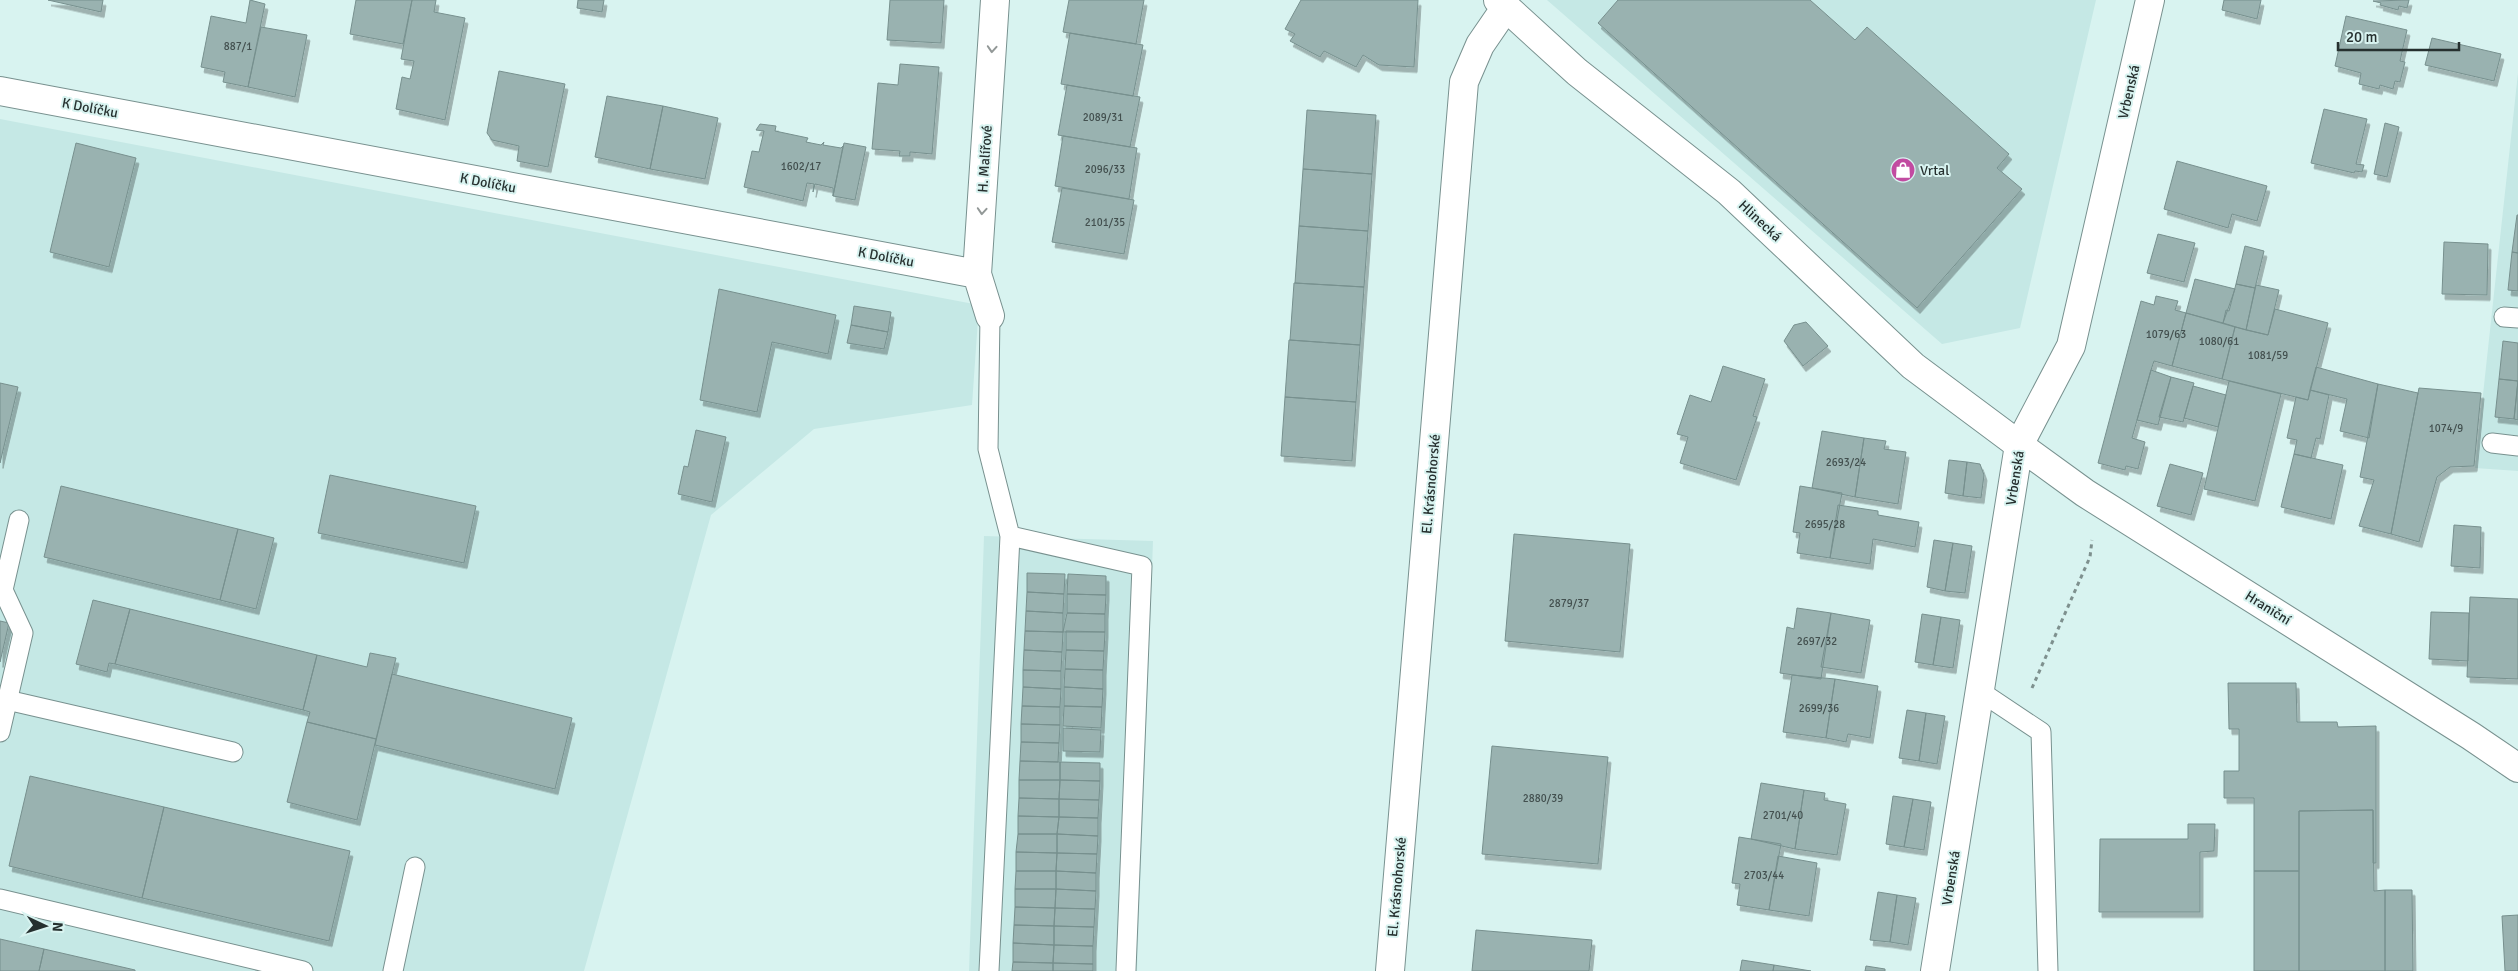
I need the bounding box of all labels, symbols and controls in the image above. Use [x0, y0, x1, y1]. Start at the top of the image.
scale bar [2338, 20, 2459, 52]
text: 20 m [2346, 28, 2377, 46]
house number: 887/1 [224, 40, 252, 53]
one-way arrow [987, 45, 998, 53]
street label: Vrbenská [2115, 63, 2143, 121]
street label: K Dolíčku [61, 94, 119, 122]
house number: 2089/31 [1083, 111, 1123, 124]
street label: H. Malířové [974, 125, 996, 193]
shop icon: Vrtal [1890, 157, 1916, 183]
house number: 1602/17 [781, 160, 821, 173]
place label: Vrtal [1920, 162, 1949, 179]
house number: 2096/33 [1085, 163, 1125, 176]
street label: K Dolíčku [459, 169, 517, 197]
street label: Hlinecká [1735, 197, 1785, 245]
one-way arrow [976, 207, 987, 215]
house number: 2101/35 [1085, 216, 1125, 229]
street label: K Dolíčku [857, 243, 915, 271]
house number: 1079/63 [2146, 328, 2186, 341]
house number: 1080/61 [2199, 335, 2239, 348]
house number: 1081/59 [2248, 349, 2288, 362]
house number: 1074/9 [2429, 422, 2463, 435]
street label: El. Krásnohorské [1418, 433, 1444, 535]
street label: Vrbenská [2002, 449, 2028, 507]
house number: 2693/24 [1826, 456, 1866, 469]
house number: 2695/28 [1805, 518, 1845, 531]
street label: Hraniční [2242, 587, 2294, 629]
house number: 2879/37 [1549, 597, 1589, 610]
house number: 2697/32 [1797, 635, 1837, 648]
house number: 2699/36 [1799, 702, 1839, 715]
house number: 2880/39 [1523, 792, 1563, 805]
house number: 2701/40 [1763, 809, 1803, 822]
street label: El. Krásnohorské [1384, 836, 1410, 938]
street label: Vrbenská [1938, 849, 1964, 907]
house number: 2703/44 [1744, 869, 1784, 882]
north arrow [20, 901, 70, 951]
text: N [49, 921, 66, 932]

